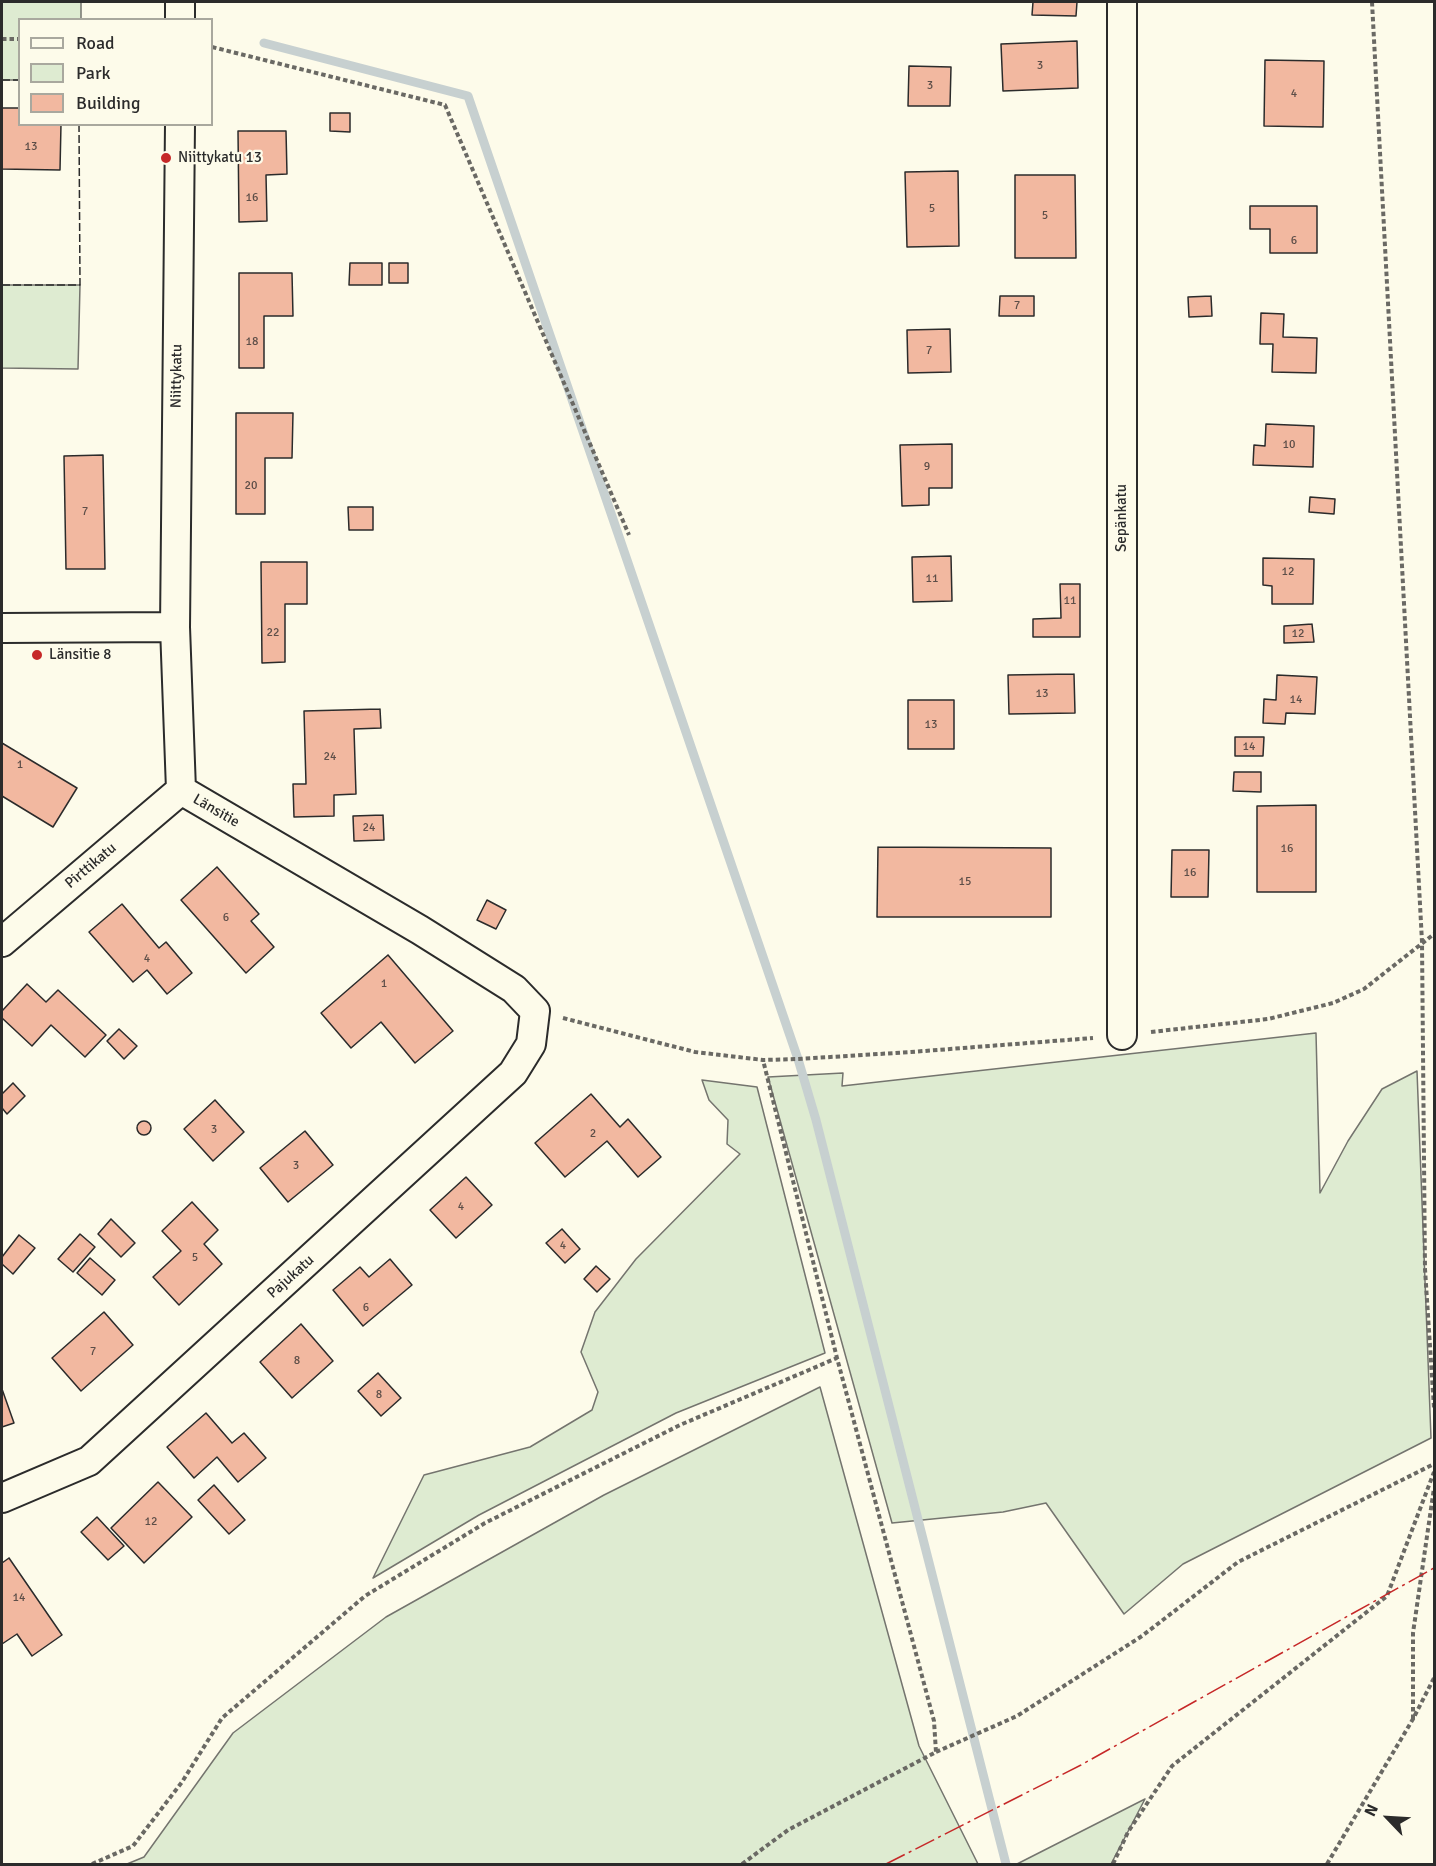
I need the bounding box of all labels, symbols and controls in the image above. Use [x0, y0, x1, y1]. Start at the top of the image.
legend [18, 18, 213, 126]
text: Road [76, 32, 115, 54]
house number: 3 [1037, 59, 1043, 73]
text: Park [76, 62, 111, 84]
house number: 3 [927, 79, 933, 93]
house number: 4 [1291, 87, 1297, 101]
text: Building [76, 92, 140, 114]
house number: 13 [25, 140, 37, 154]
place label: Niittykatu 13 [178, 149, 262, 167]
marker: Niittykatu 13 [159, 151, 173, 165]
house number: 16 [246, 191, 258, 205]
house number: 5 [929, 202, 935, 216]
house number: 5 [1042, 209, 1048, 223]
house number: 6 [1291, 234, 1297, 248]
house number: 7 [1014, 299, 1020, 313]
house number: 18 [246, 335, 258, 349]
street label: Niittykatu [167, 344, 187, 408]
house number: 7 [926, 344, 932, 358]
house number: 10 [1283, 438, 1295, 452]
house number: 9 [924, 460, 930, 474]
house number: 20 [245, 479, 257, 493]
street label: Sepänkatu [1113, 484, 1131, 552]
house number: 7 [82, 505, 88, 519]
house number: 12 [1282, 565, 1294, 579]
house number: 11 [926, 572, 938, 586]
house number: 11 [1064, 594, 1076, 608]
house number: 22 [267, 626, 279, 640]
house number: 12 [1292, 627, 1304, 641]
place label: Länsitie 8 [49, 646, 111, 664]
marker: Länsitie 8 [30, 648, 44, 662]
house number: 13 [1036, 687, 1048, 701]
house number: 14 [1290, 693, 1302, 707]
house number: 13 [925, 718, 937, 732]
house number: 14 [1243, 740, 1255, 754]
house number: 24 [324, 750, 336, 764]
house number: 1 [17, 758, 23, 772]
street label: Länsitie [189, 790, 243, 832]
house number: 24 [363, 821, 375, 835]
street label: Pirttikatu [62, 839, 120, 893]
house number: 16 [1281, 842, 1293, 856]
house number: 16 [1184, 866, 1196, 880]
house number: 15 [959, 875, 971, 889]
house number: 6 [223, 911, 229, 925]
house number: 4 [144, 952, 150, 966]
house number: 1 [381, 977, 387, 991]
house number: 3 [211, 1123, 217, 1137]
house number: 2 [590, 1127, 596, 1141]
house number: 3 [293, 1159, 299, 1173]
house number: 4 [458, 1200, 464, 1214]
house number: 4 [560, 1239, 566, 1253]
house number: 5 [192, 1251, 198, 1265]
street label: Pajukatu [264, 1251, 318, 1303]
house number: 6 [363, 1301, 369, 1315]
house number: 7 [90, 1345, 96, 1359]
house number: 8 [294, 1354, 300, 1368]
house number: 8 [376, 1388, 382, 1402]
house number: 12 [145, 1515, 157, 1529]
house number: 14 [13, 1591, 25, 1605]
north arrow [1358, 1788, 1418, 1848]
text: N [1360, 1801, 1383, 1820]

